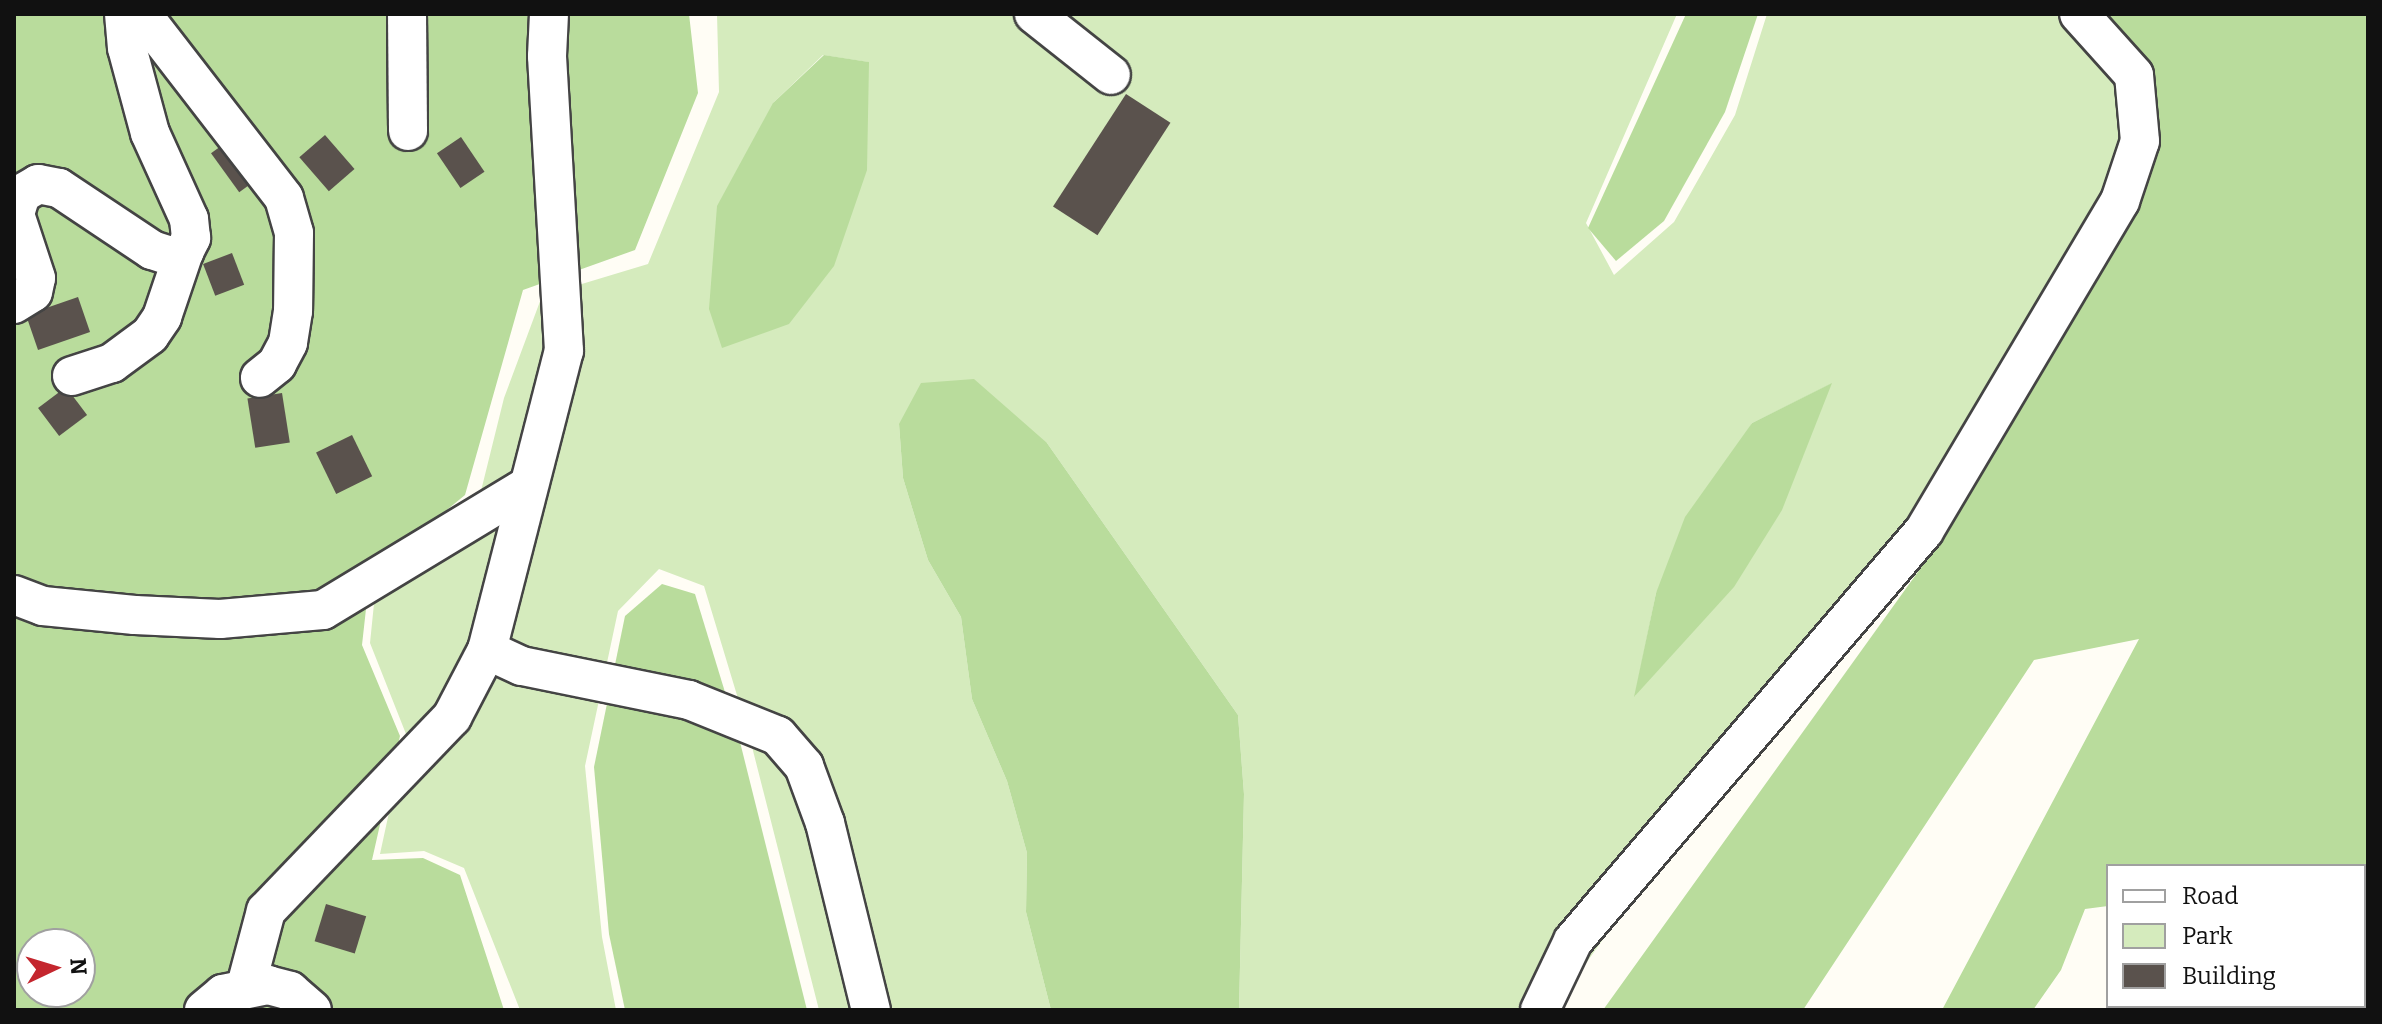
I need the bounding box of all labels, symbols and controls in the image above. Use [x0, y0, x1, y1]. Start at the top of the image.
legend [2106, 864, 2366, 1008]
text: Road [2182, 882, 2238, 910]
text: Park [2182, 922, 2233, 950]
north arrow [16, 928, 96, 1008]
text: N [64, 957, 93, 976]
text: Building [2182, 962, 2276, 990]

